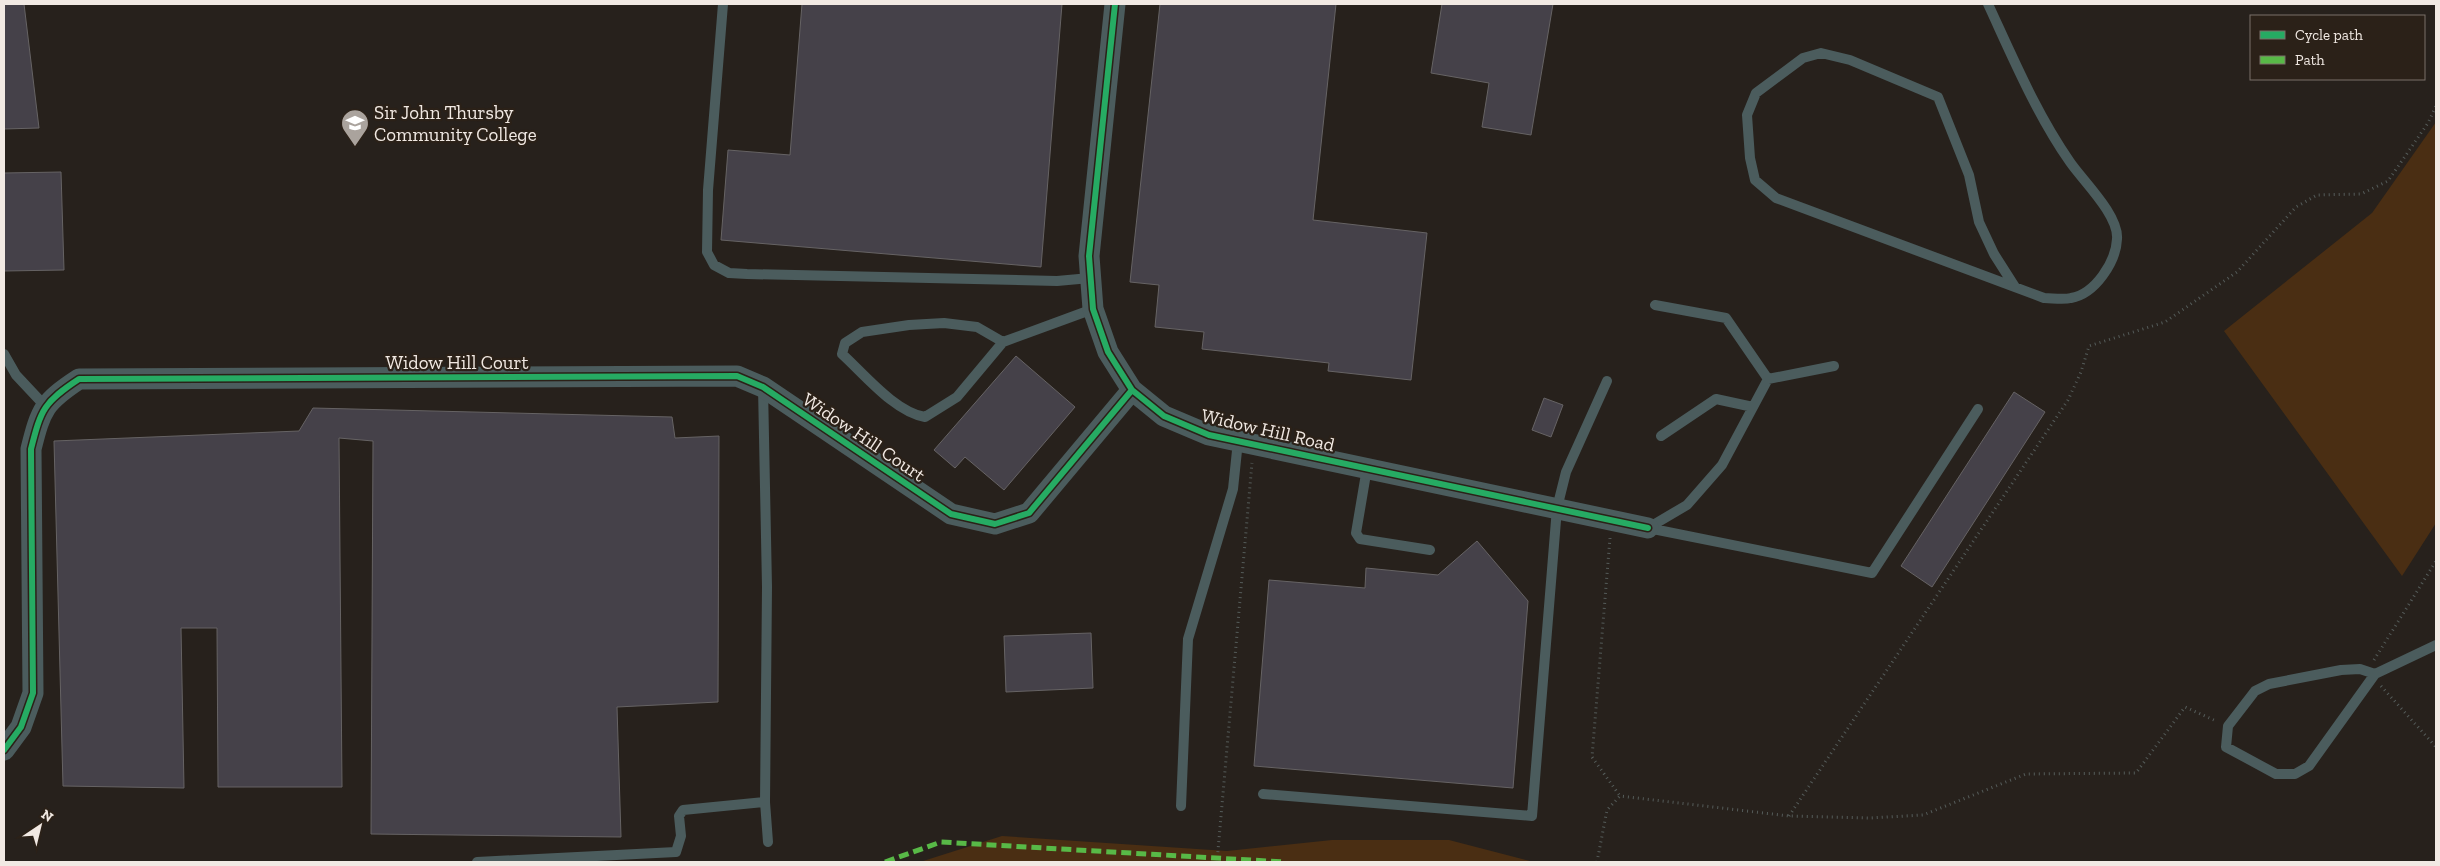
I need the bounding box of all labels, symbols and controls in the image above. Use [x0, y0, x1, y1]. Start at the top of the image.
legend [2250, 15, 2425, 80]
text: Cycle path [2295, 26, 2364, 44]
text: Path [2295, 51, 2325, 69]
place label: Sir John Thursby Community College [374, 101, 537, 146]
school or university icon: Sir John Thursby Community College [340, 108, 370, 147]
street label: Widow Hill Court [386, 351, 528, 374]
street label: Widow Hill Court [798, 387, 930, 487]
street label: Widow Hill Road [1199, 403, 1337, 457]
north arrow [15, 801, 65, 851]
text: N [38, 806, 57, 826]

